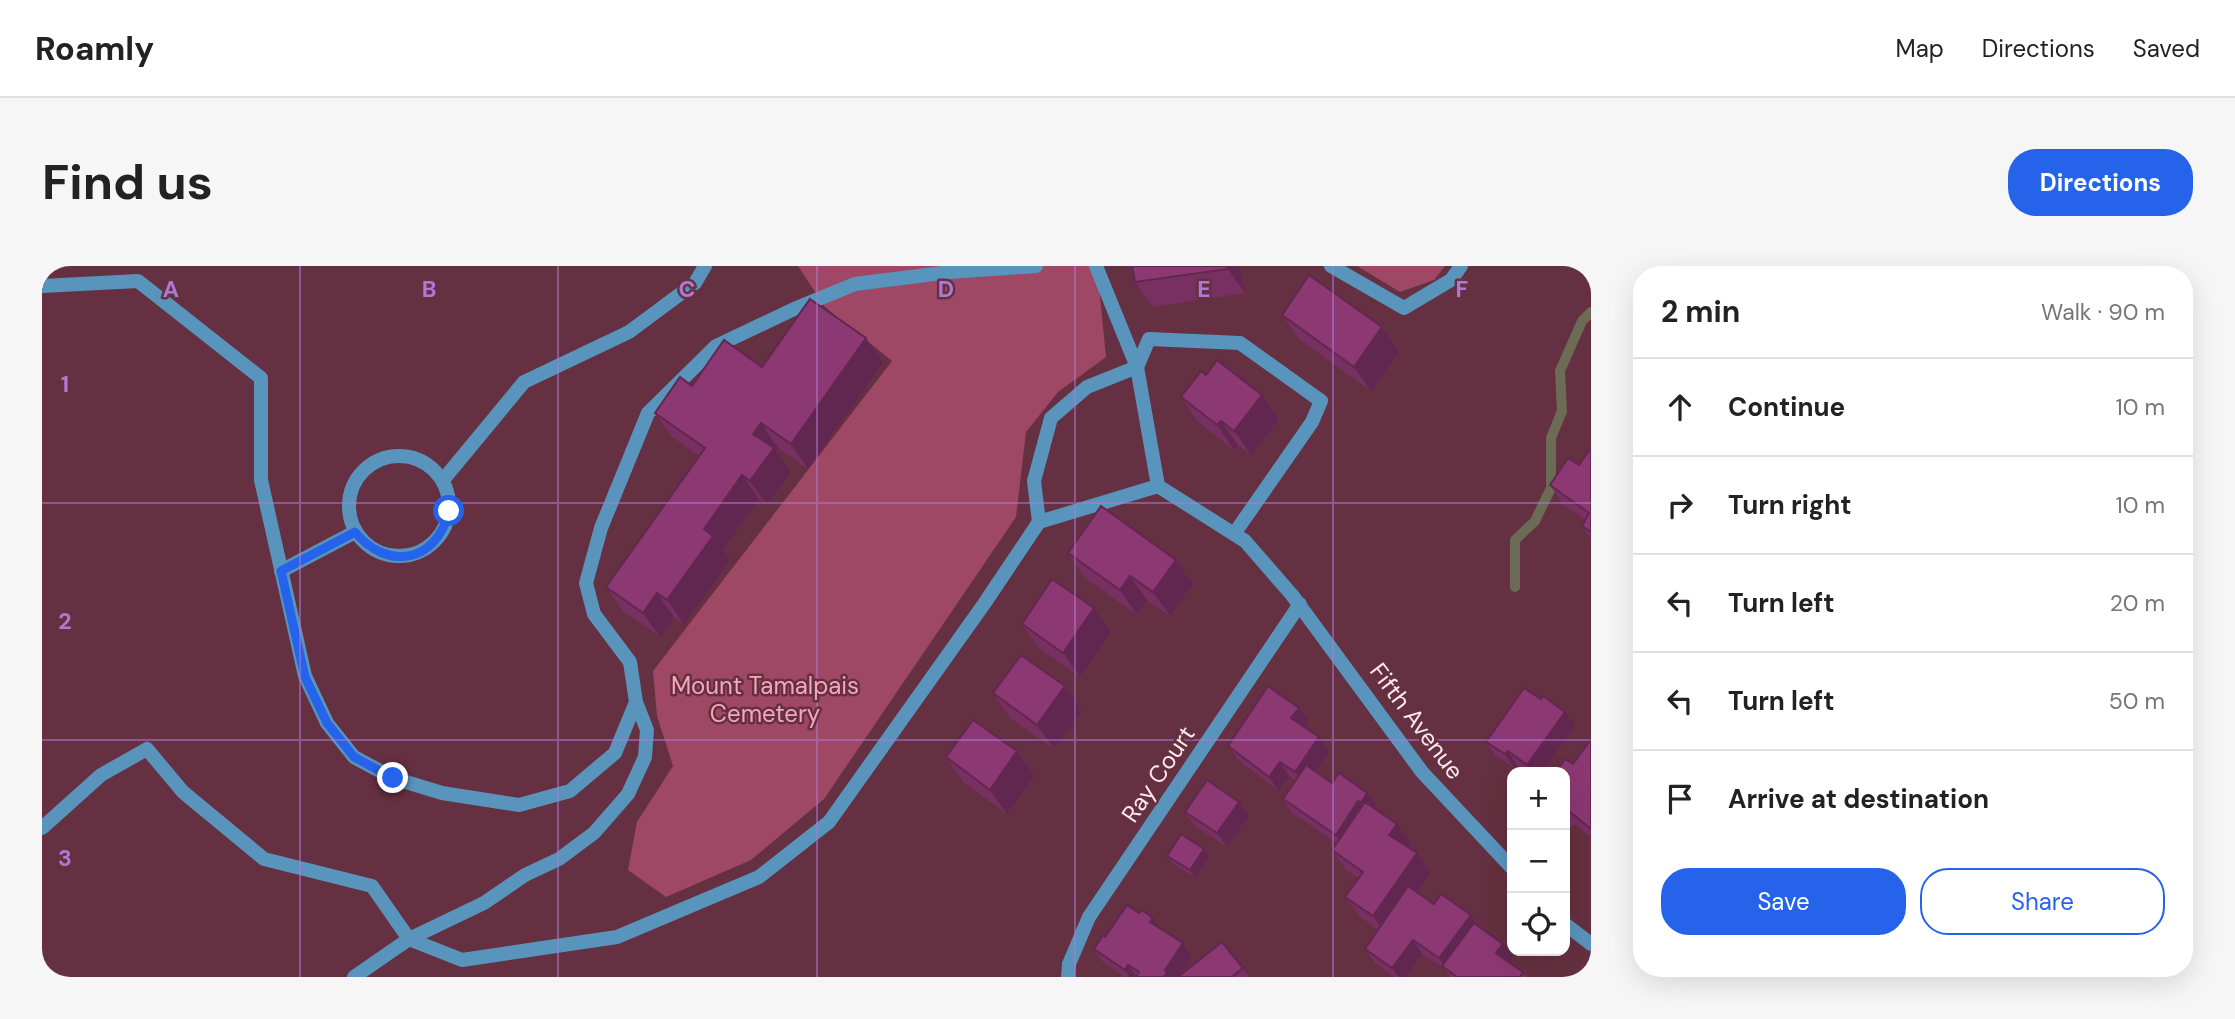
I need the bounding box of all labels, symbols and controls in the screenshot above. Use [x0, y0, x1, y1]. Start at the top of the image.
text: Roamly [35, 27, 154, 70]
text: Map [1896, 33, 1944, 64]
text: Directions [1982, 33, 2095, 64]
text: Saved [2133, 33, 2200, 64]
button: Directions [2008, 149, 2193, 216]
text: Find us [42, 150, 213, 214]
text: A [163, 274, 179, 304]
text: B [422, 274, 436, 304]
text: C [679, 274, 695, 304]
text: D [938, 274, 954, 304]
text: E [1197, 274, 1211, 304]
text: F [1456, 274, 1469, 304]
text: 2 min [1661, 292, 1740, 331]
text: Walk · 90 m [2041, 297, 2165, 327]
text: 1 [61, 369, 69, 399]
icon: ahead [1661, 388, 1699, 426]
text: Continue [1728, 390, 1845, 424]
text: 10 m [2115, 392, 2165, 422]
icon: right [1661, 486, 1699, 524]
text: Turn right [1728, 488, 1852, 522]
text: 10 m [2115, 490, 2165, 520]
route start [433, 495, 464, 526]
icon: left [1661, 584, 1699, 622]
text: Turn left [1728, 586, 1835, 620]
text: 20 m [2110, 588, 2165, 618]
text: 2 [58, 606, 72, 636]
street label: Fifth Avenue [1363, 657, 1471, 785]
park label: Mount Tamalpais Cemetery [671, 670, 859, 729]
icon: left [1661, 682, 1699, 720]
text: Turn left [1728, 684, 1835, 718]
text: 50 m [2109, 686, 2165, 716]
street label: Ray Court [1114, 720, 1202, 828]
route end [377, 762, 408, 793]
map controls [1507, 767, 1570, 956]
button: + [1507, 767, 1570, 830]
icon: arrive [1661, 780, 1699, 818]
text: Arrive at destination [1728, 782, 1989, 816]
button: − [1507, 830, 1570, 893]
text: 3 [58, 843, 72, 873]
button: Save [1661, 868, 1906, 935]
button: Share [1920, 868, 2165, 935]
button: locate [1507, 893, 1570, 956]

